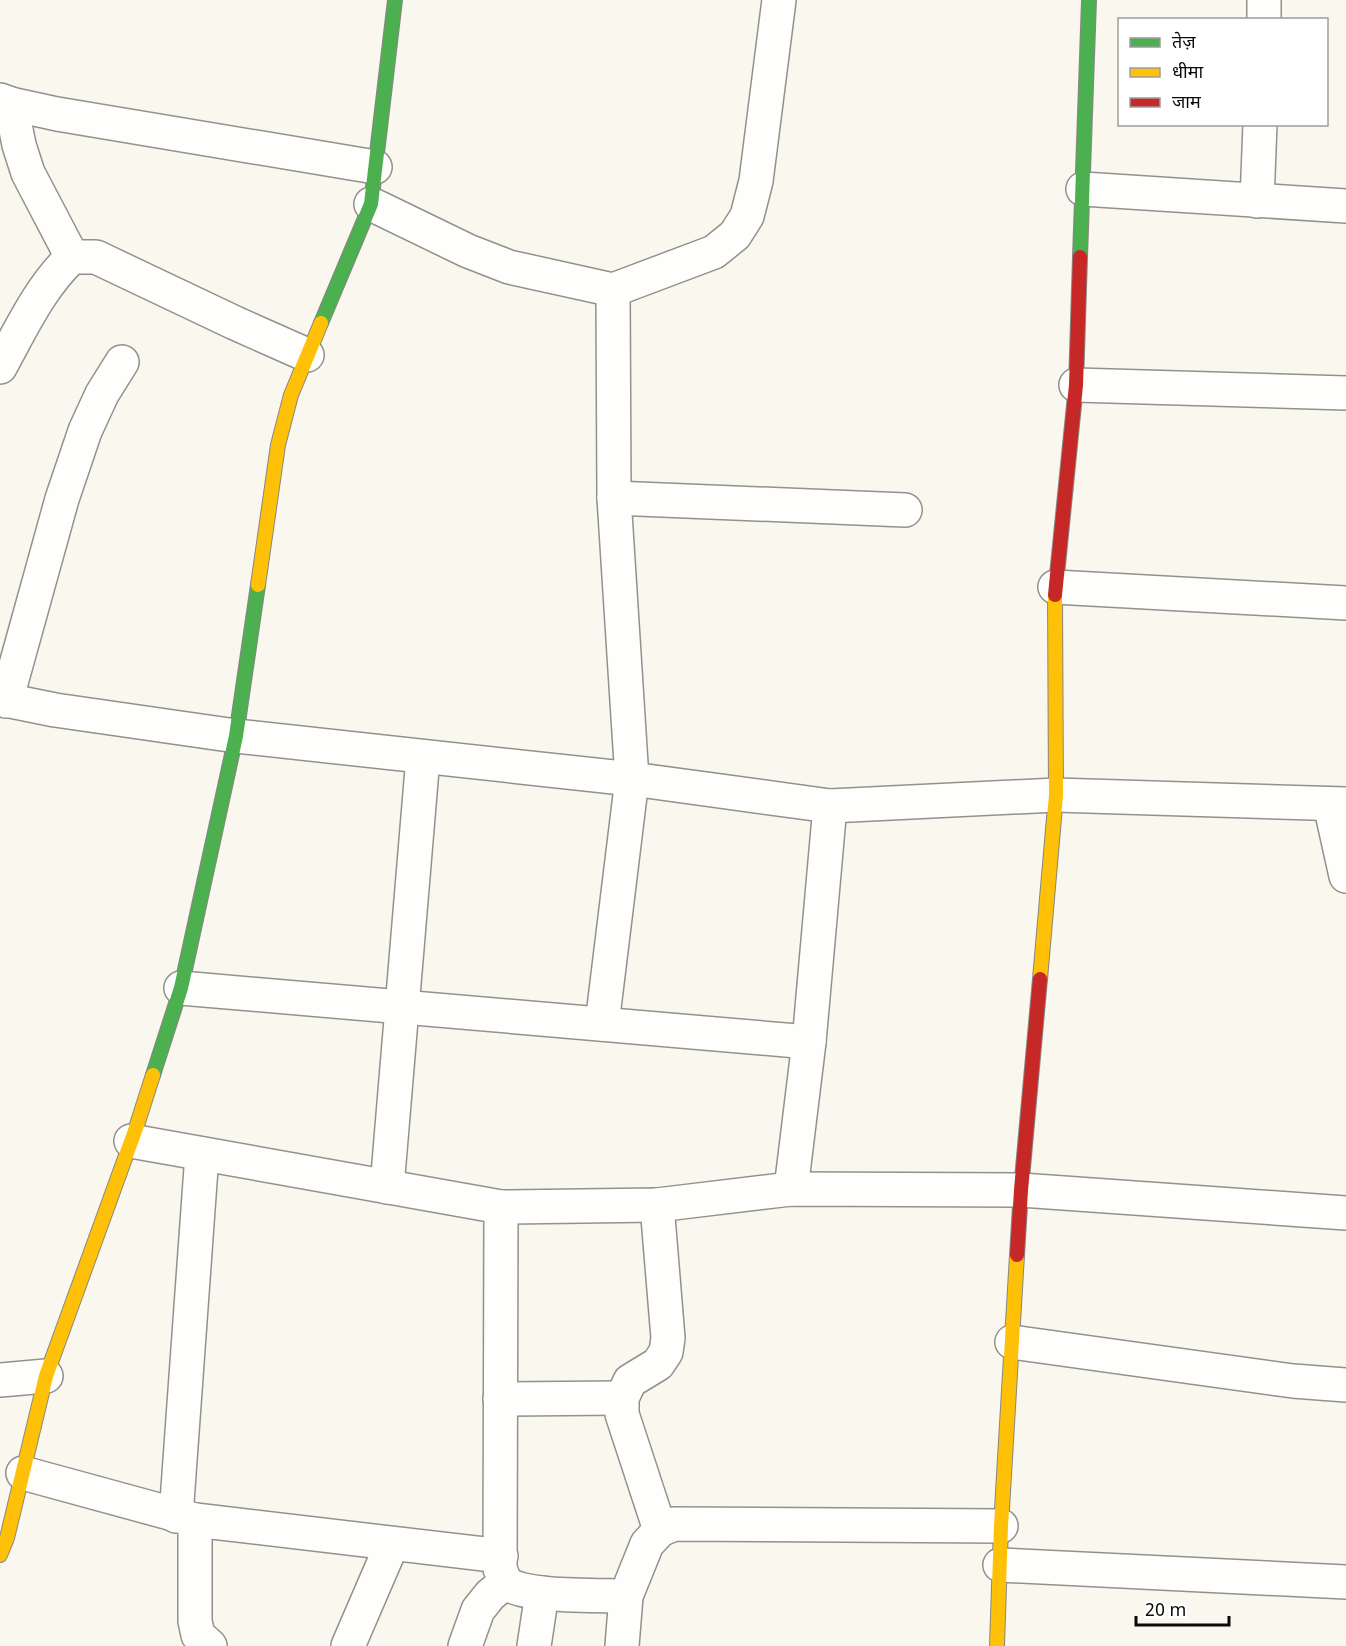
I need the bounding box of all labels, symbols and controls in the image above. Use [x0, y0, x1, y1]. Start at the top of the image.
legend [1118, 18, 1328, 126]
text: तेज़ [1172, 31, 1196, 55]
text: धीमा [1172, 62, 1203, 85]
text: जाम [1172, 92, 1202, 115]
scale bar [1136, 1589, 1229, 1627]
text: 20 m [1145, 1600, 1186, 1623]

